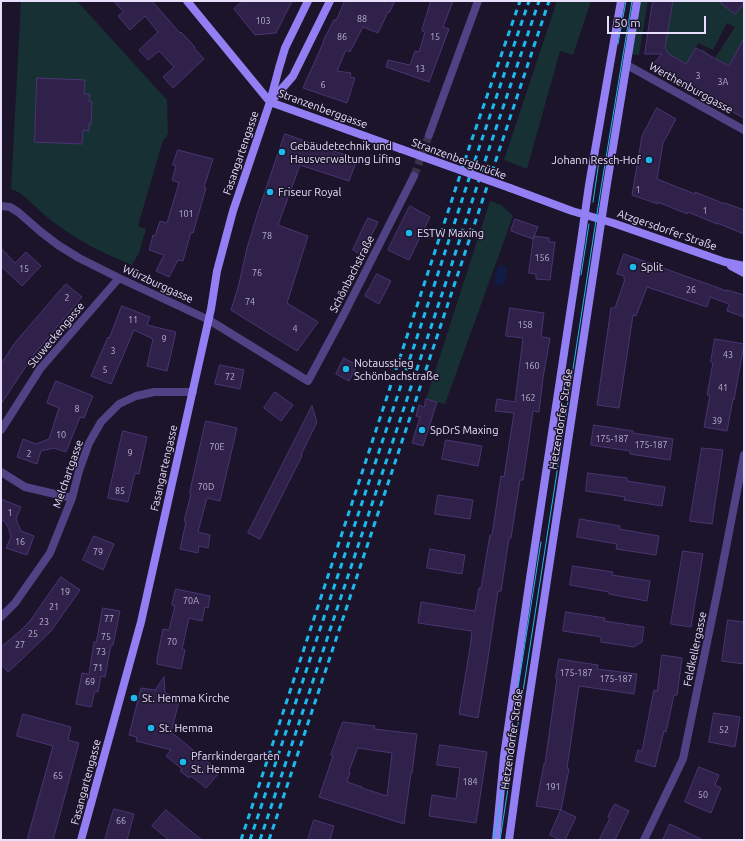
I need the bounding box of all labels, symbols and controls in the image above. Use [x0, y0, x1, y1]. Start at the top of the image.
scale bar [609, 8, 708, 34]
house number: 88 [357, 14, 367, 24]
house number: 103 [255, 16, 271, 26]
text: 50 m [614, 16, 641, 29]
house number: 86 [337, 32, 347, 42]
house number: 15 [430, 32, 440, 42]
street label: Werthenburggasse [647, 59, 735, 117]
house number: 13 [415, 64, 425, 74]
house number: 3 [695, 71, 701, 81]
house number: 3A [718, 77, 728, 87]
house number: 6 [320, 80, 326, 90]
street label: Stranzenberggasse [277, 87, 369, 131]
street label: Fasangartengasse [220, 109, 262, 197]
street label: Stranzenbergbrücke [410, 136, 508, 182]
place label: Gebäudetechnik und Hausverwaltung Lifing [290, 139, 401, 165]
marker: Gebäudetechnik und Hausverwaltung Lifing [277, 147, 287, 157]
place label: Johann Resch-Hof [552, 153, 641, 167]
marker: Johann Resch-Hof [644, 155, 654, 165]
place label: Friseur Royal [278, 185, 341, 199]
house number: 1 [635, 185, 641, 195]
marker: Friseur Royal [265, 187, 275, 197]
house number: 1 [702, 206, 708, 216]
street label: Atzgersdorfer Straße [616, 207, 718, 253]
house number: 101 [178, 209, 194, 219]
place label: ESTW Maxing [417, 226, 484, 240]
marker: ESTW Maxing [404, 228, 414, 238]
house number: 78 [262, 231, 272, 241]
street label: Schönbachstraße [327, 233, 377, 315]
house number: 156 [534, 253, 550, 263]
place label: Split [641, 260, 663, 274]
street label: Würzburggasse [121, 262, 195, 306]
marker: Split [628, 262, 638, 272]
house number: 15 [19, 264, 29, 274]
house number: 76 [252, 268, 262, 278]
house number: 26 [686, 285, 696, 295]
house number: 2 [64, 293, 70, 303]
house number: 74 [245, 297, 255, 307]
street label: Stuweckengasse [25, 300, 87, 370]
house number: 11 [128, 315, 138, 325]
house number: 158 [517, 320, 533, 330]
house number: 4 [292, 324, 298, 334]
house number: 9 [161, 334, 167, 344]
house number: 3 [110, 346, 116, 356]
house number: 43 [723, 350, 733, 360]
place label: Notausstieg Schönbachstraße [354, 356, 439, 382]
house number: 160 [524, 361, 540, 371]
marker: Notausstieg Schönbachstraße [341, 364, 351, 374]
house number: 5 [102, 365, 108, 375]
street label: Hetzendorfer Straße [547, 368, 575, 470]
house number: 72 [225, 372, 235, 382]
house number: 41 [718, 383, 728, 393]
house number: 162 [520, 393, 536, 403]
house number: 8 [74, 404, 80, 414]
house number: 39 [712, 416, 722, 426]
place label: SpDrS Maxing [430, 423, 498, 437]
street label: Fasangartengasse [148, 424, 180, 512]
marker: SpDrS Maxing [417, 425, 427, 435]
house number: 10 [56, 430, 66, 440]
house number: 175-187 [595, 434, 629, 444]
street label: Melchartgasse [50, 438, 86, 510]
house number: 175-187 [634, 440, 668, 450]
house number: 70E [209, 442, 225, 452]
house number: 9 [127, 448, 133, 458]
house number: 2 [26, 449, 32, 459]
house number: 70D [198, 482, 214, 492]
house number: 85 [115, 486, 125, 496]
house number: 1 [7, 508, 13, 518]
house number: 16 [15, 537, 25, 547]
house number: 79 [93, 547, 103, 557]
house number: 19 [60, 587, 70, 597]
house number: 70A [183, 596, 199, 606]
house number: 21 [49, 602, 59, 612]
street label: Feldkellergasse [681, 610, 709, 688]
house number: 77 [104, 614, 114, 624]
house number: 23 [39, 617, 49, 627]
house number: 25 [28, 629, 38, 639]
house number: 75 [101, 632, 111, 642]
house number: 70 [167, 637, 177, 647]
house number: 27 [15, 640, 25, 650]
house number: 73 [96, 647, 106, 657]
house number: 71 [93, 663, 103, 673]
house number: 175-187 [559, 668, 593, 678]
house number: 175-187 [599, 674, 633, 684]
house number: 69 [85, 677, 95, 687]
street label: Hetzendorfer Straße [498, 688, 526, 790]
place label: St. Hemma Kirche [142, 691, 230, 705]
marker: St. Hemma Kirche [129, 693, 139, 703]
place label: St. Hemma [159, 721, 213, 735]
marker: St. Hemma [146, 723, 156, 733]
house number: 52 [719, 725, 729, 735]
street label: Fasangartengasse [68, 738, 104, 826]
place label: Pfarrkindergarten St. Hemma [191, 749, 280, 775]
marker: Pfarrkindergarten St. Hemma [178, 757, 188, 767]
house number: 65 [53, 771, 63, 781]
house number: 184 [462, 777, 478, 787]
house number: 191 [545, 782, 561, 792]
house number: 50 [698, 790, 708, 800]
house number: 66 [116, 816, 126, 826]

